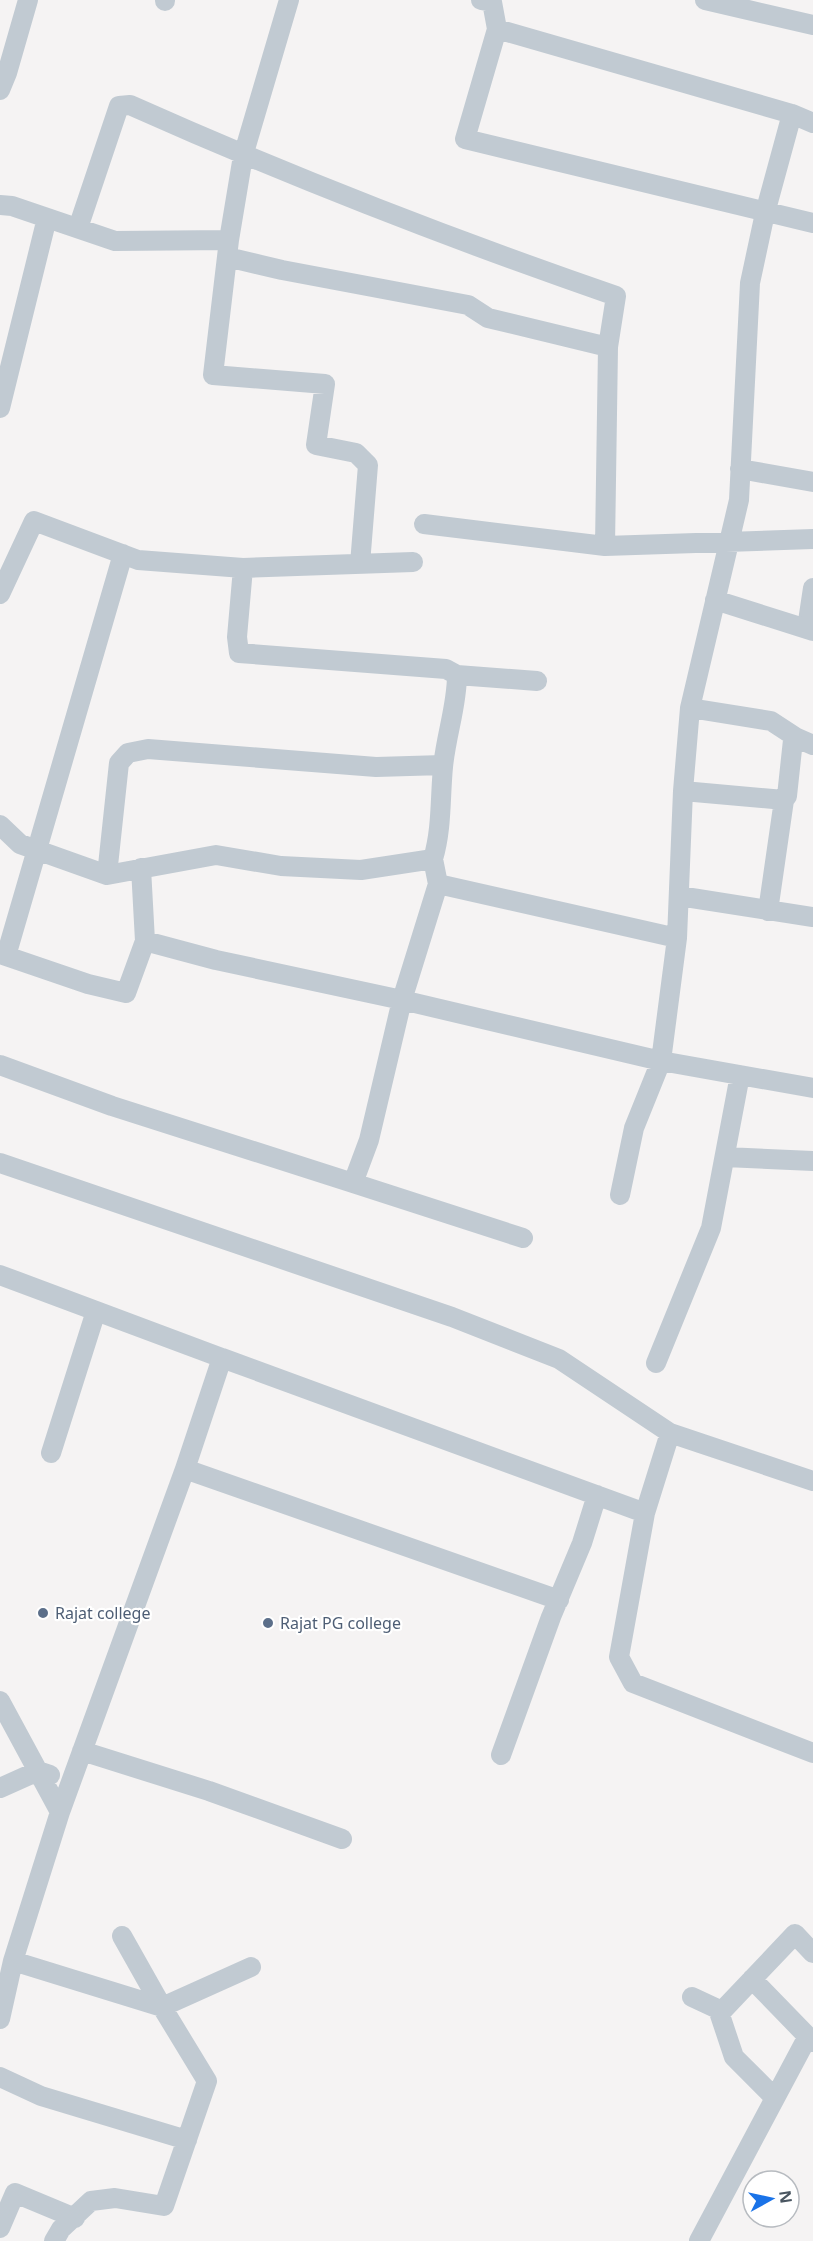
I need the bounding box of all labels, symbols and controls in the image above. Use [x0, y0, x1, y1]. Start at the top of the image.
place label: Rajat college [55, 1602, 150, 1624]
marker: Rajat college [36, 1606, 50, 1620]
place label: Rajat PG college [280, 1612, 401, 1634]
marker: Rajat PG college [261, 1616, 275, 1630]
north arrow [741, 2169, 801, 2229]
text: N [774, 2189, 798, 2205]

